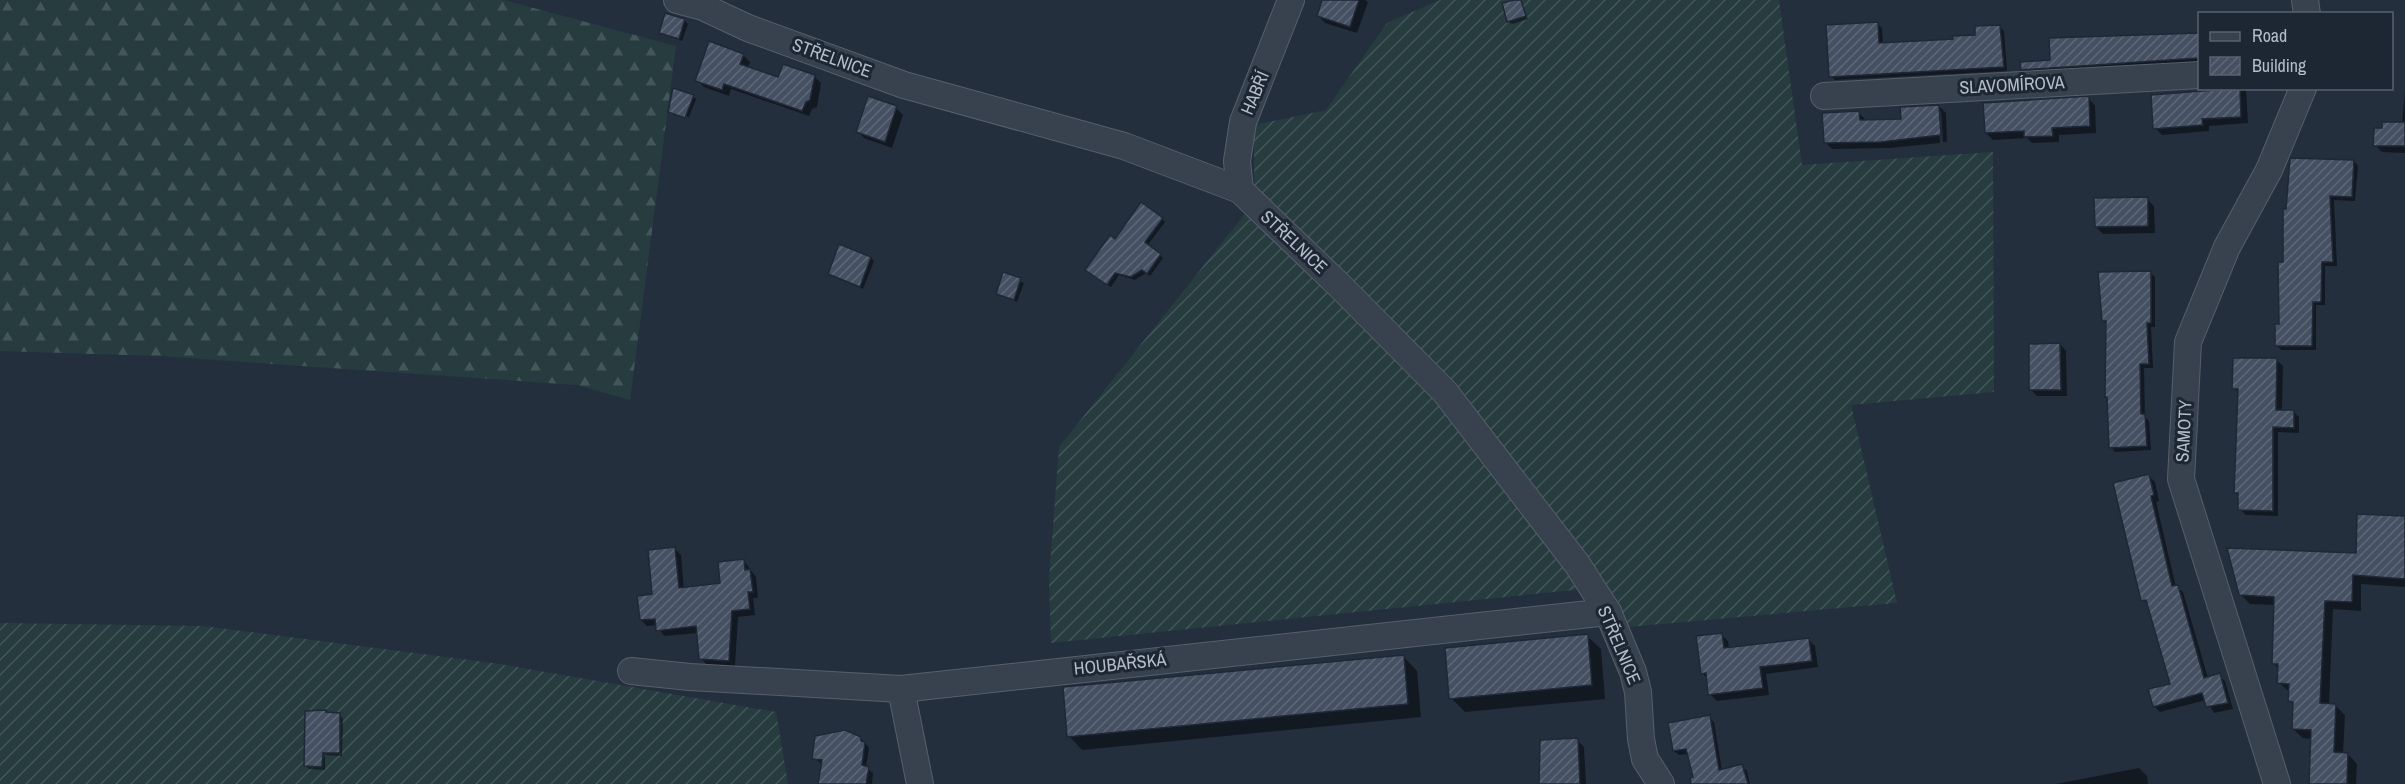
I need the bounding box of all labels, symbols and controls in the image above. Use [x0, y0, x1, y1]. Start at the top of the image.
legend [2198, 12, 2393, 90]
text: Road [2252, 23, 2287, 48]
street label: STŘELNICE [789, 32, 875, 83]
text: Building [2252, 53, 2307, 78]
street label: HABŘÍ [1234, 66, 1275, 118]
street label: SLAVOMÍROVA [1959, 69, 2065, 100]
street label: STŘELNICE [1256, 204, 1333, 279]
street label: SAMOTY [2169, 399, 2198, 463]
street label: STŘELNICE [1592, 602, 1647, 688]
street label: HOUBAŘSKÁ [1073, 646, 1167, 681]

